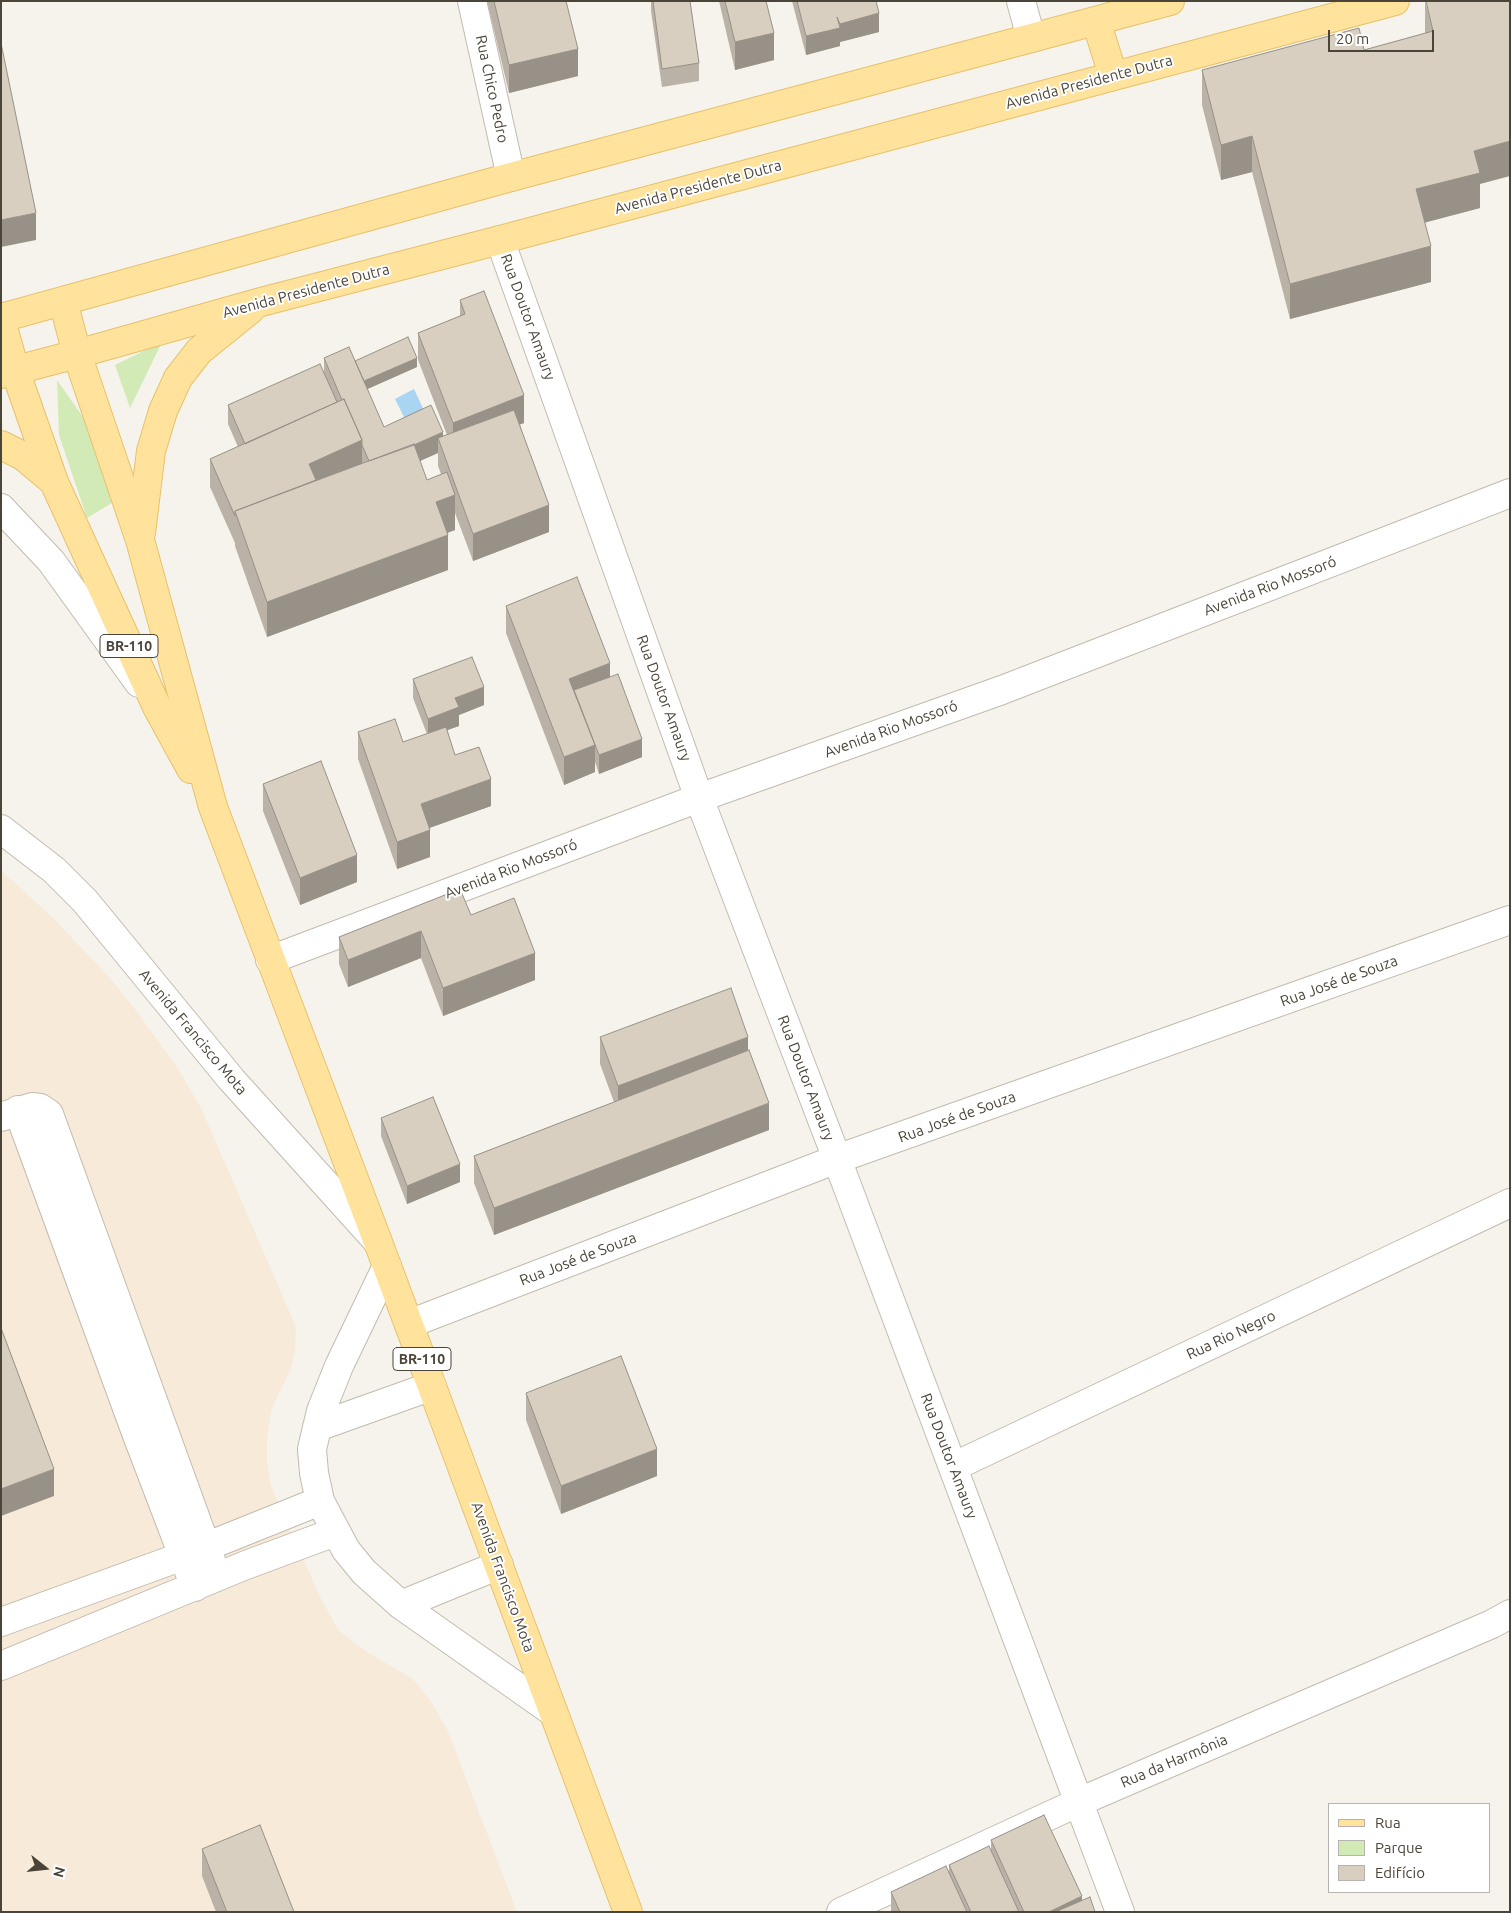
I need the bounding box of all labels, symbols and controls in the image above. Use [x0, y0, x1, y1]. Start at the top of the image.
scale bar [1331, 20, 1437, 52]
text: 20 m [1336, 30, 1369, 47]
street label: Rua Chico Pedro [472, 33, 512, 145]
street label: Avenida Presidente Dutra [1004, 51, 1174, 113]
street label: Avenida Presidente Dutra [613, 156, 783, 218]
street label: Rua Doutor Amaury [497, 251, 559, 383]
street label: Avenida Presidente Dutra [221, 260, 391, 322]
street label: Avenida Rio Mossoró [1201, 552, 1339, 620]
street label: Rua Doutor Amaury [633, 632, 695, 764]
road number: BR-110 [100, 634, 158, 658]
street label: Avenida Rio Mossoró [822, 697, 960, 761]
street label: Avenida Rio Mossoró [442, 835, 580, 903]
street label: Rua José de Souza [1278, 951, 1400, 1011]
street label: Avenida Francisco Mota [135, 966, 251, 1098]
street label: Rua Doutor Amaury [774, 1013, 838, 1143]
street label: Rua José de Souza [896, 1087, 1018, 1147]
street label: Rua José de Souza [517, 1228, 639, 1290]
street label: Rua Rio Negro [1184, 1306, 1278, 1364]
road number: BR-110 [393, 1348, 451, 1370]
street label: Rua Doutor Amaury [917, 1391, 981, 1521]
street label: Avenida Francisco Mota [467, 1499, 539, 1655]
street label: Rua da Harmônia [1118, 1730, 1230, 1792]
legend [1328, 1803, 1491, 1893]
text: Rua [1375, 1814, 1401, 1831]
text: Parque [1375, 1839, 1423, 1856]
north arrow [20, 1843, 70, 1893]
text: Edifício [1375, 1864, 1425, 1881]
text: N [50, 1865, 69, 1879]

